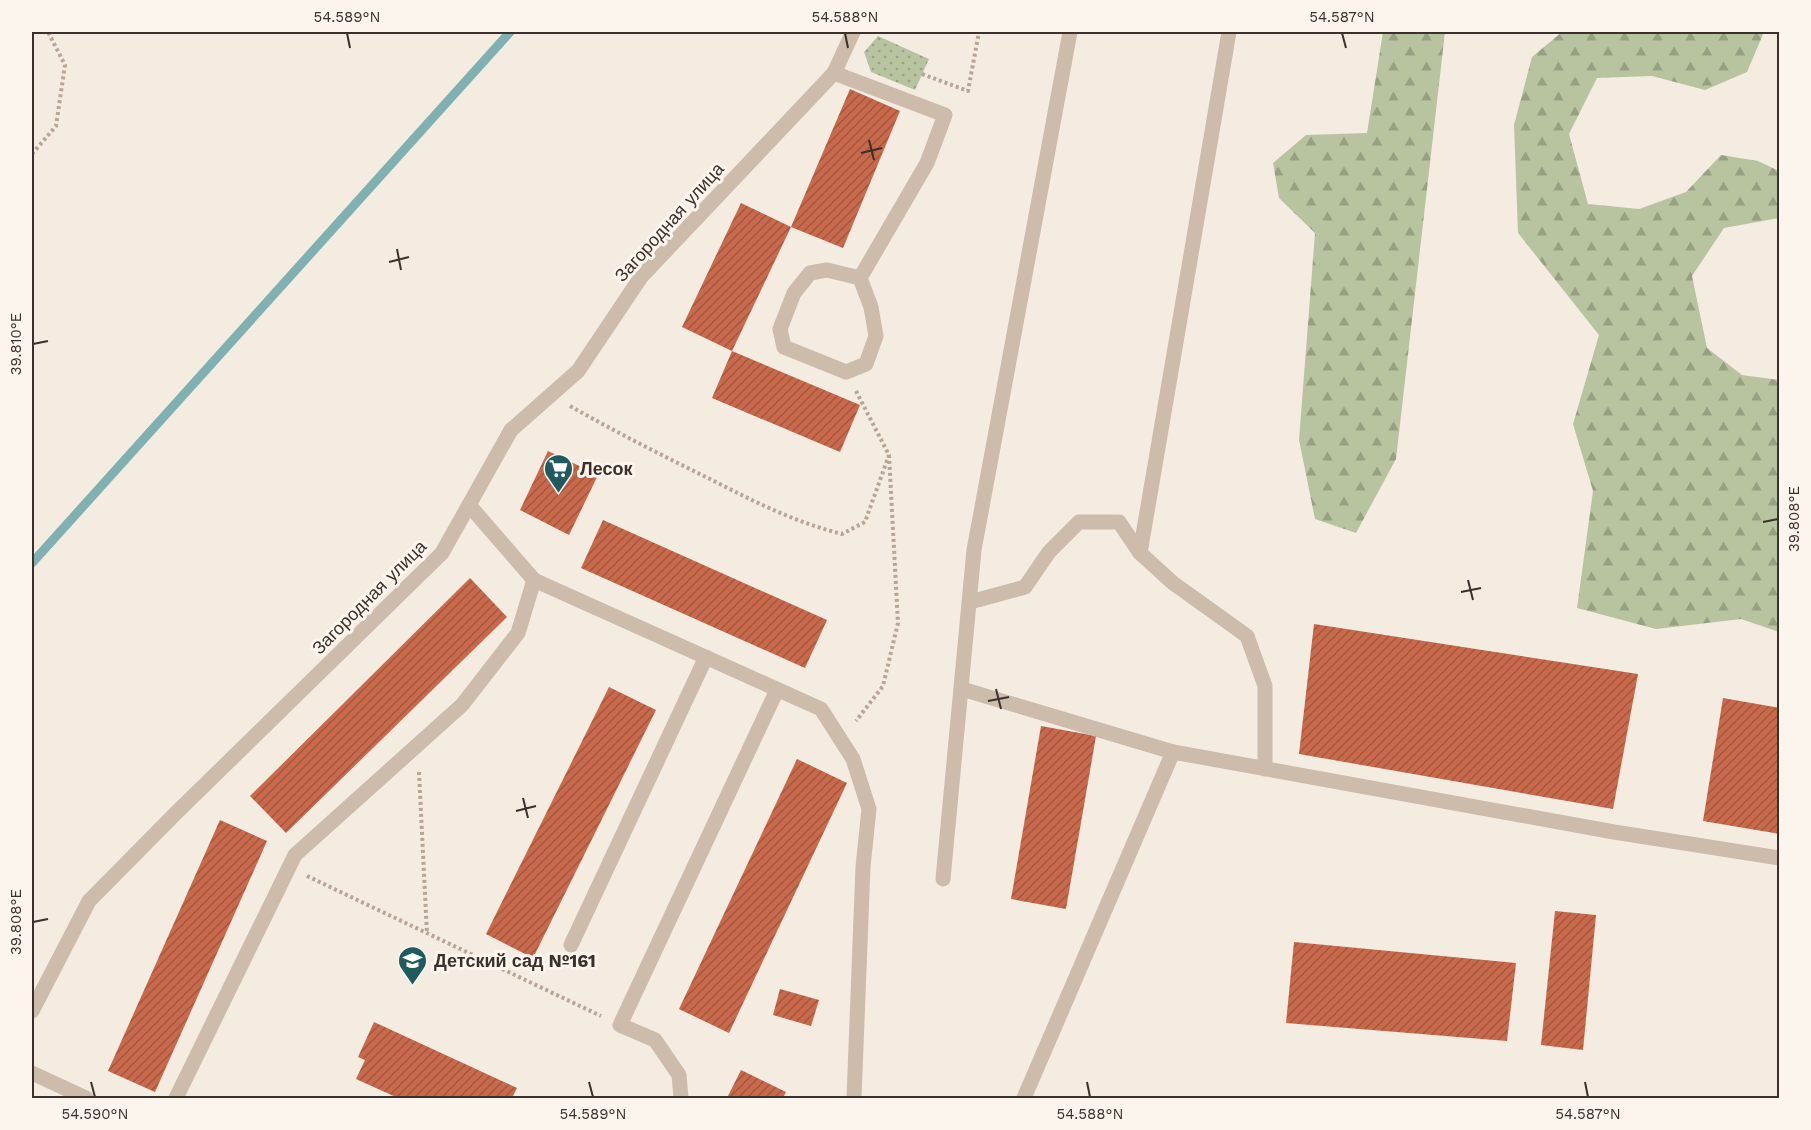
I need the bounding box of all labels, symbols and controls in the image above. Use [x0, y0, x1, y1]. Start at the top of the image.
text: 54.589°N [314, 8, 380, 26]
text: 54.588°N [812, 8, 878, 26]
text: 54.587°N [1309, 8, 1375, 26]
street label: Загородная улица [610, 158, 728, 286]
text: 39.810°E [7, 313, 25, 375]
supermarket icon: Лесок [543, 452, 575, 494]
place label: Лесок [580, 458, 633, 479]
text: 39.808°E [1785, 486, 1803, 552]
street label: Загородная улица [308, 535, 431, 658]
text: 39.808°E [7, 889, 25, 955]
school or university icon: Детский сад №161 [397, 944, 429, 986]
place label: Детский сад №161 [434, 950, 596, 971]
text: 54.590°N [62, 1105, 128, 1123]
text: 54.589°N [560, 1105, 626, 1123]
text: 54.588°N [1057, 1105, 1123, 1123]
text: 54.587°N [1555, 1105, 1621, 1123]

